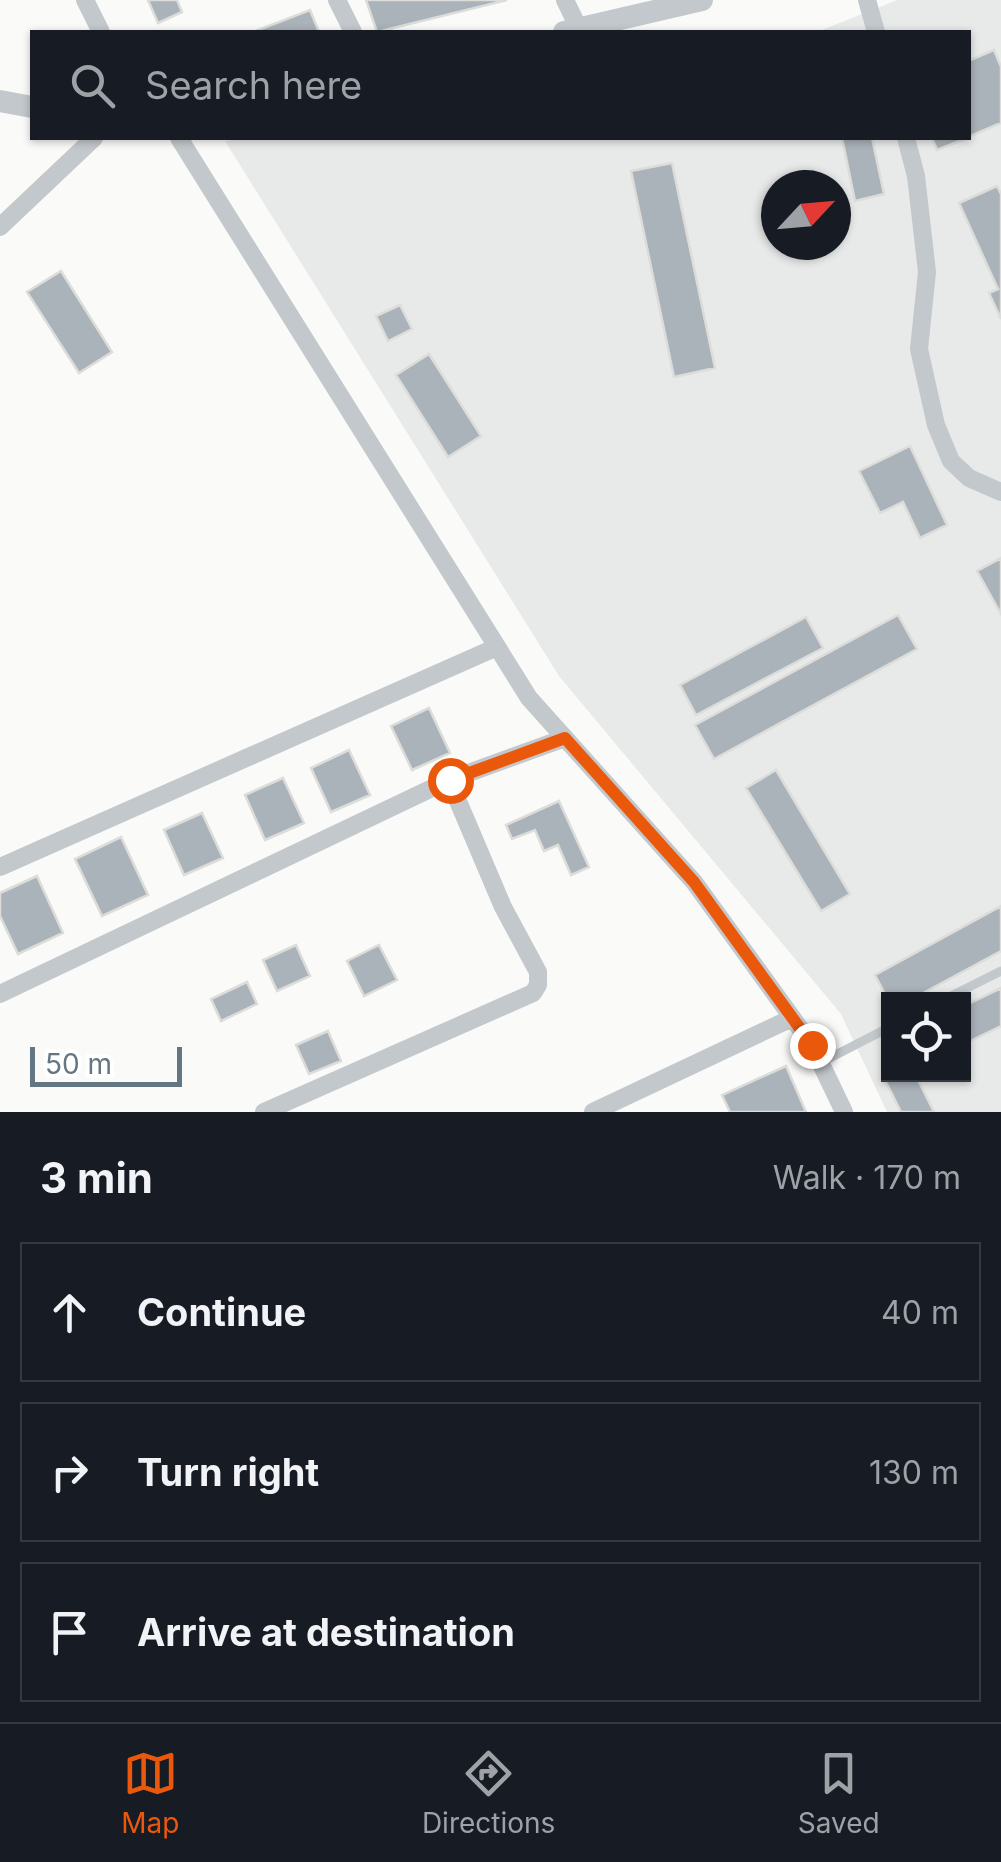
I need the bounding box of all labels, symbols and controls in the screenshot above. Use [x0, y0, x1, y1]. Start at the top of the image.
search box [30, 30, 971, 140]
icon: search [65, 58, 120, 113]
text: Search here [145, 62, 362, 108]
north arrow [761, 170, 851, 260]
route start [428, 758, 474, 804]
map controls [881, 992, 971, 1082]
button: locate [881, 992, 971, 1082]
route end [790, 1023, 836, 1069]
scale bar [30, 1042, 182, 1086]
text: 50 m [45, 1047, 112, 1081]
text: 3 min [40, 1152, 153, 1203]
text: Walk · 170 m [773, 1158, 961, 1197]
icon: ahead [42, 1285, 97, 1340]
text: Continue [137, 1289, 306, 1335]
text: 40 m [881, 1293, 959, 1332]
icon: right [42, 1445, 97, 1500]
text: Turn right [137, 1449, 319, 1495]
text: 130 m [869, 1453, 959, 1492]
icon: arrive [42, 1605, 97, 1660]
text: Arrive at destination [137, 1609, 515, 1655]
tab: Map [121, 1746, 179, 1840]
tab: Directions [422, 1746, 555, 1840]
tab: Saved [798, 1746, 880, 1840]

